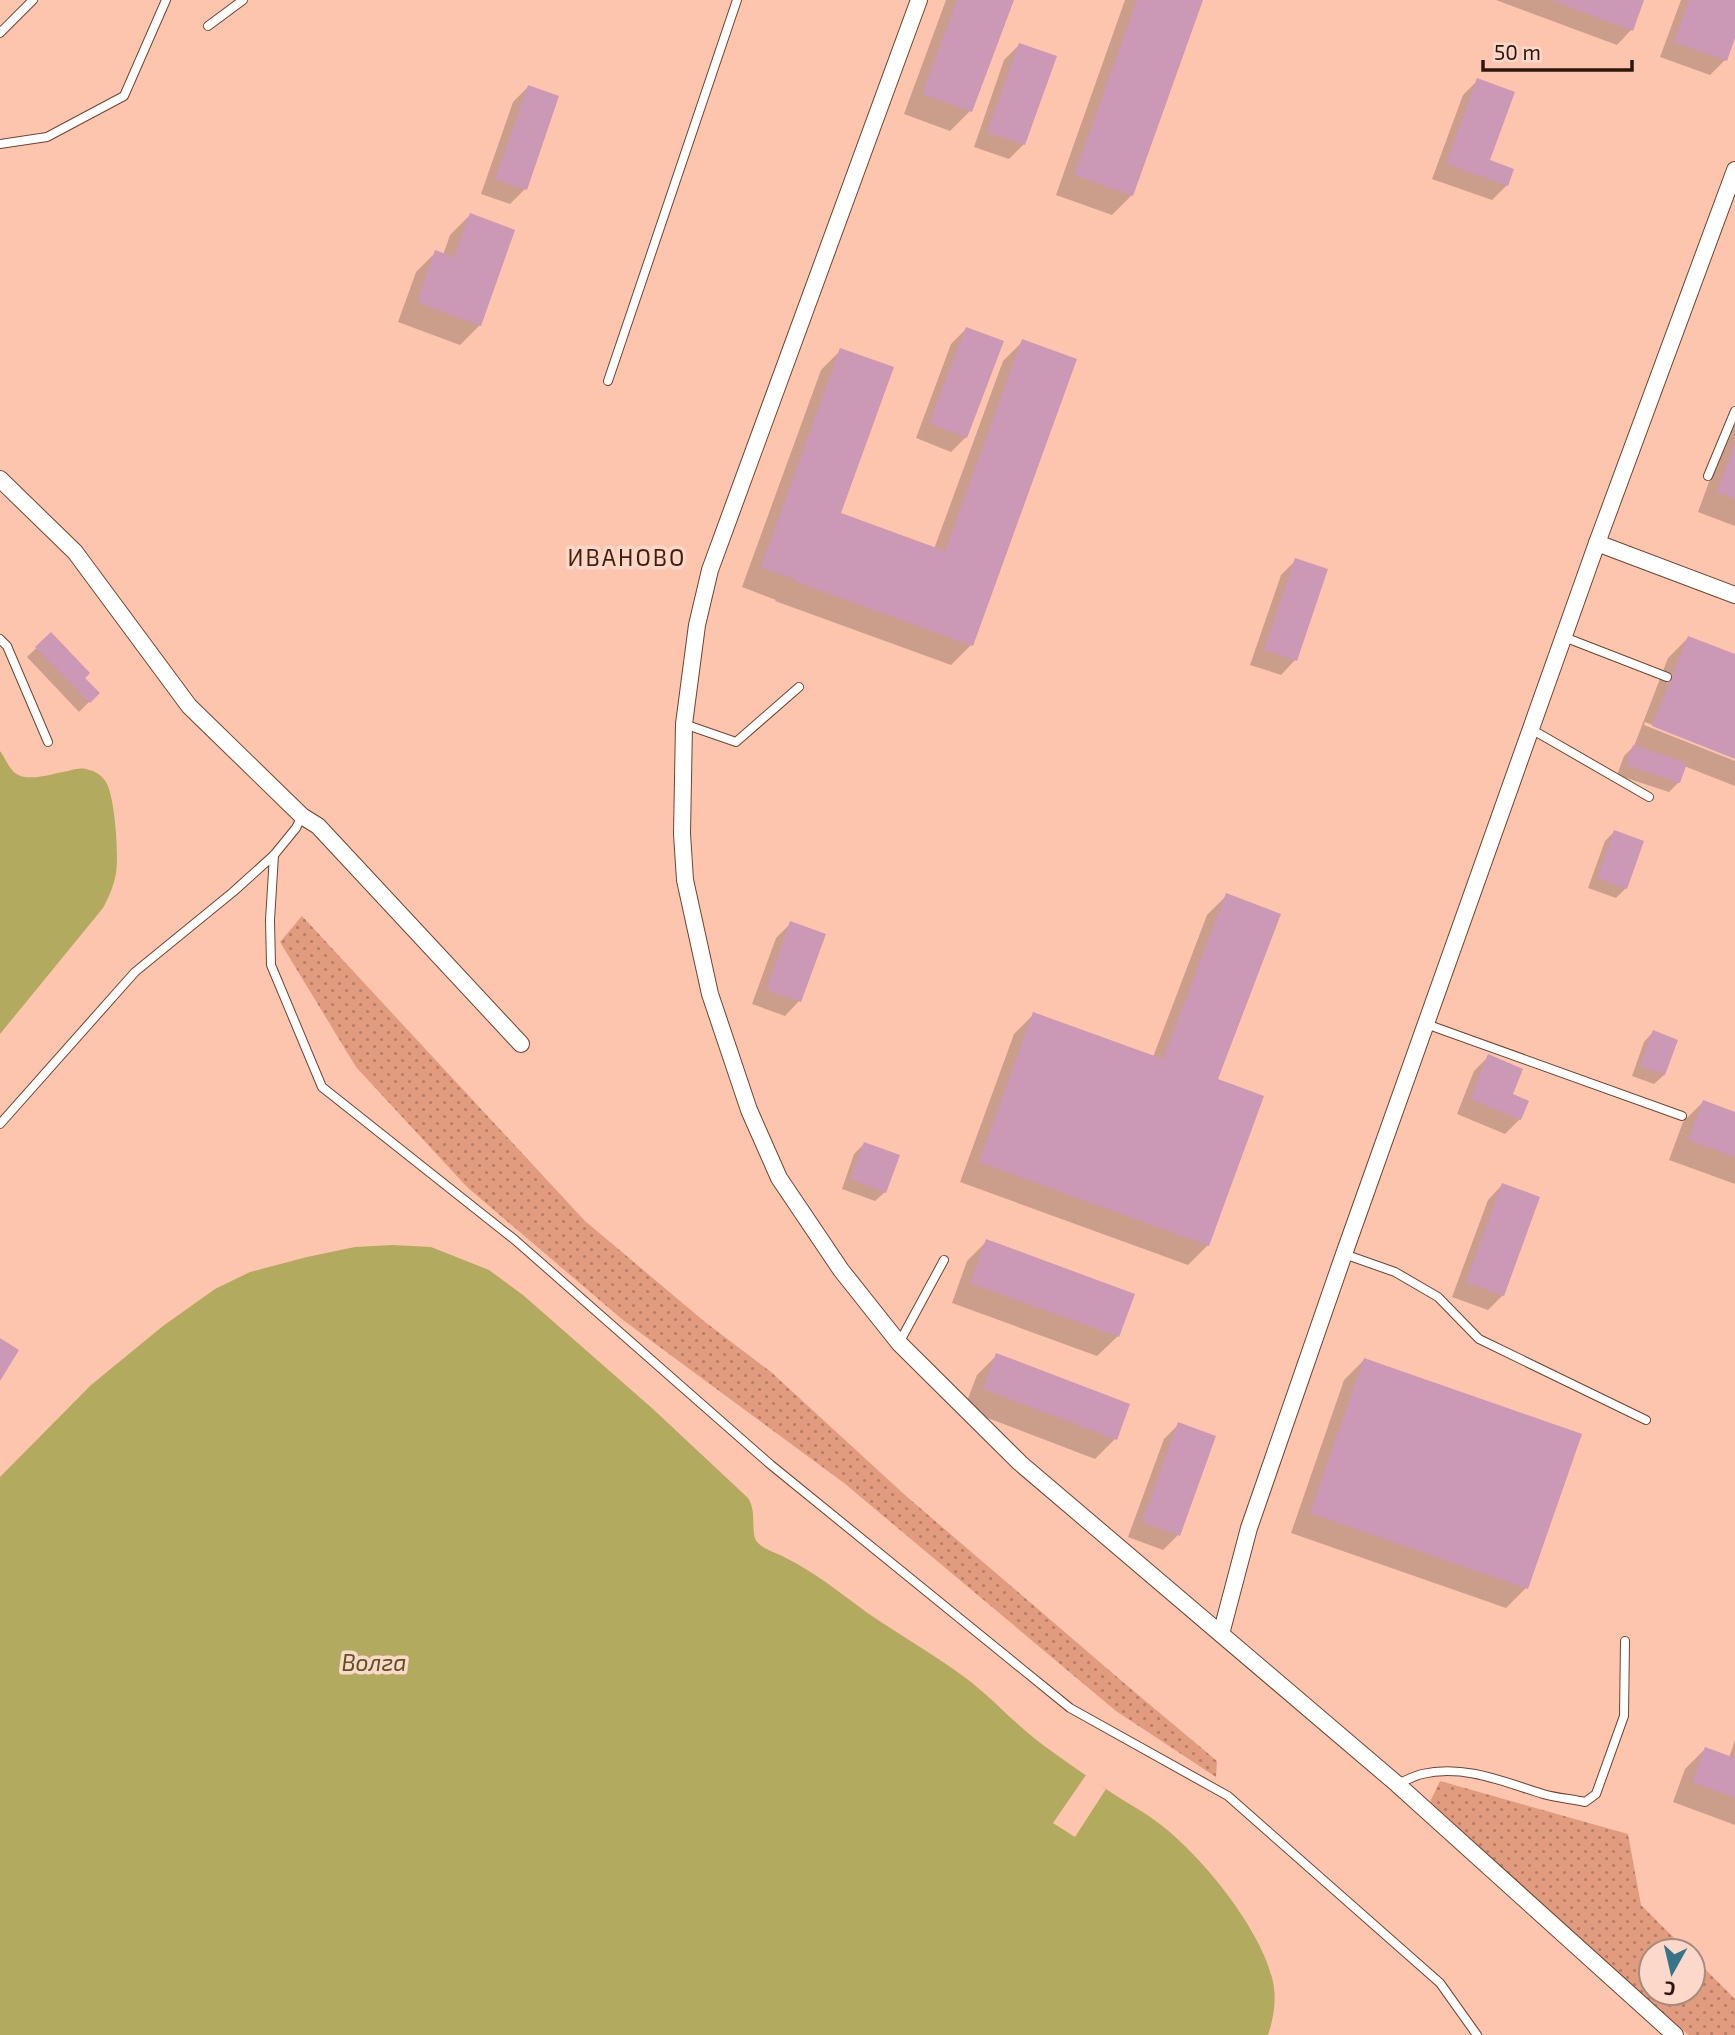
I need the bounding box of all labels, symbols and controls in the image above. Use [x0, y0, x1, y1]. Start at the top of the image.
scale bar [1483, 28, 1632, 72]
text: 50 m [1494, 39, 1541, 64]
district label: ИВАНОВО [568, 543, 686, 571]
water label: Волга [341, 1648, 407, 1676]
north arrow [1637, 1937, 1707, 2007]
text: С [1662, 1977, 1677, 2001]

